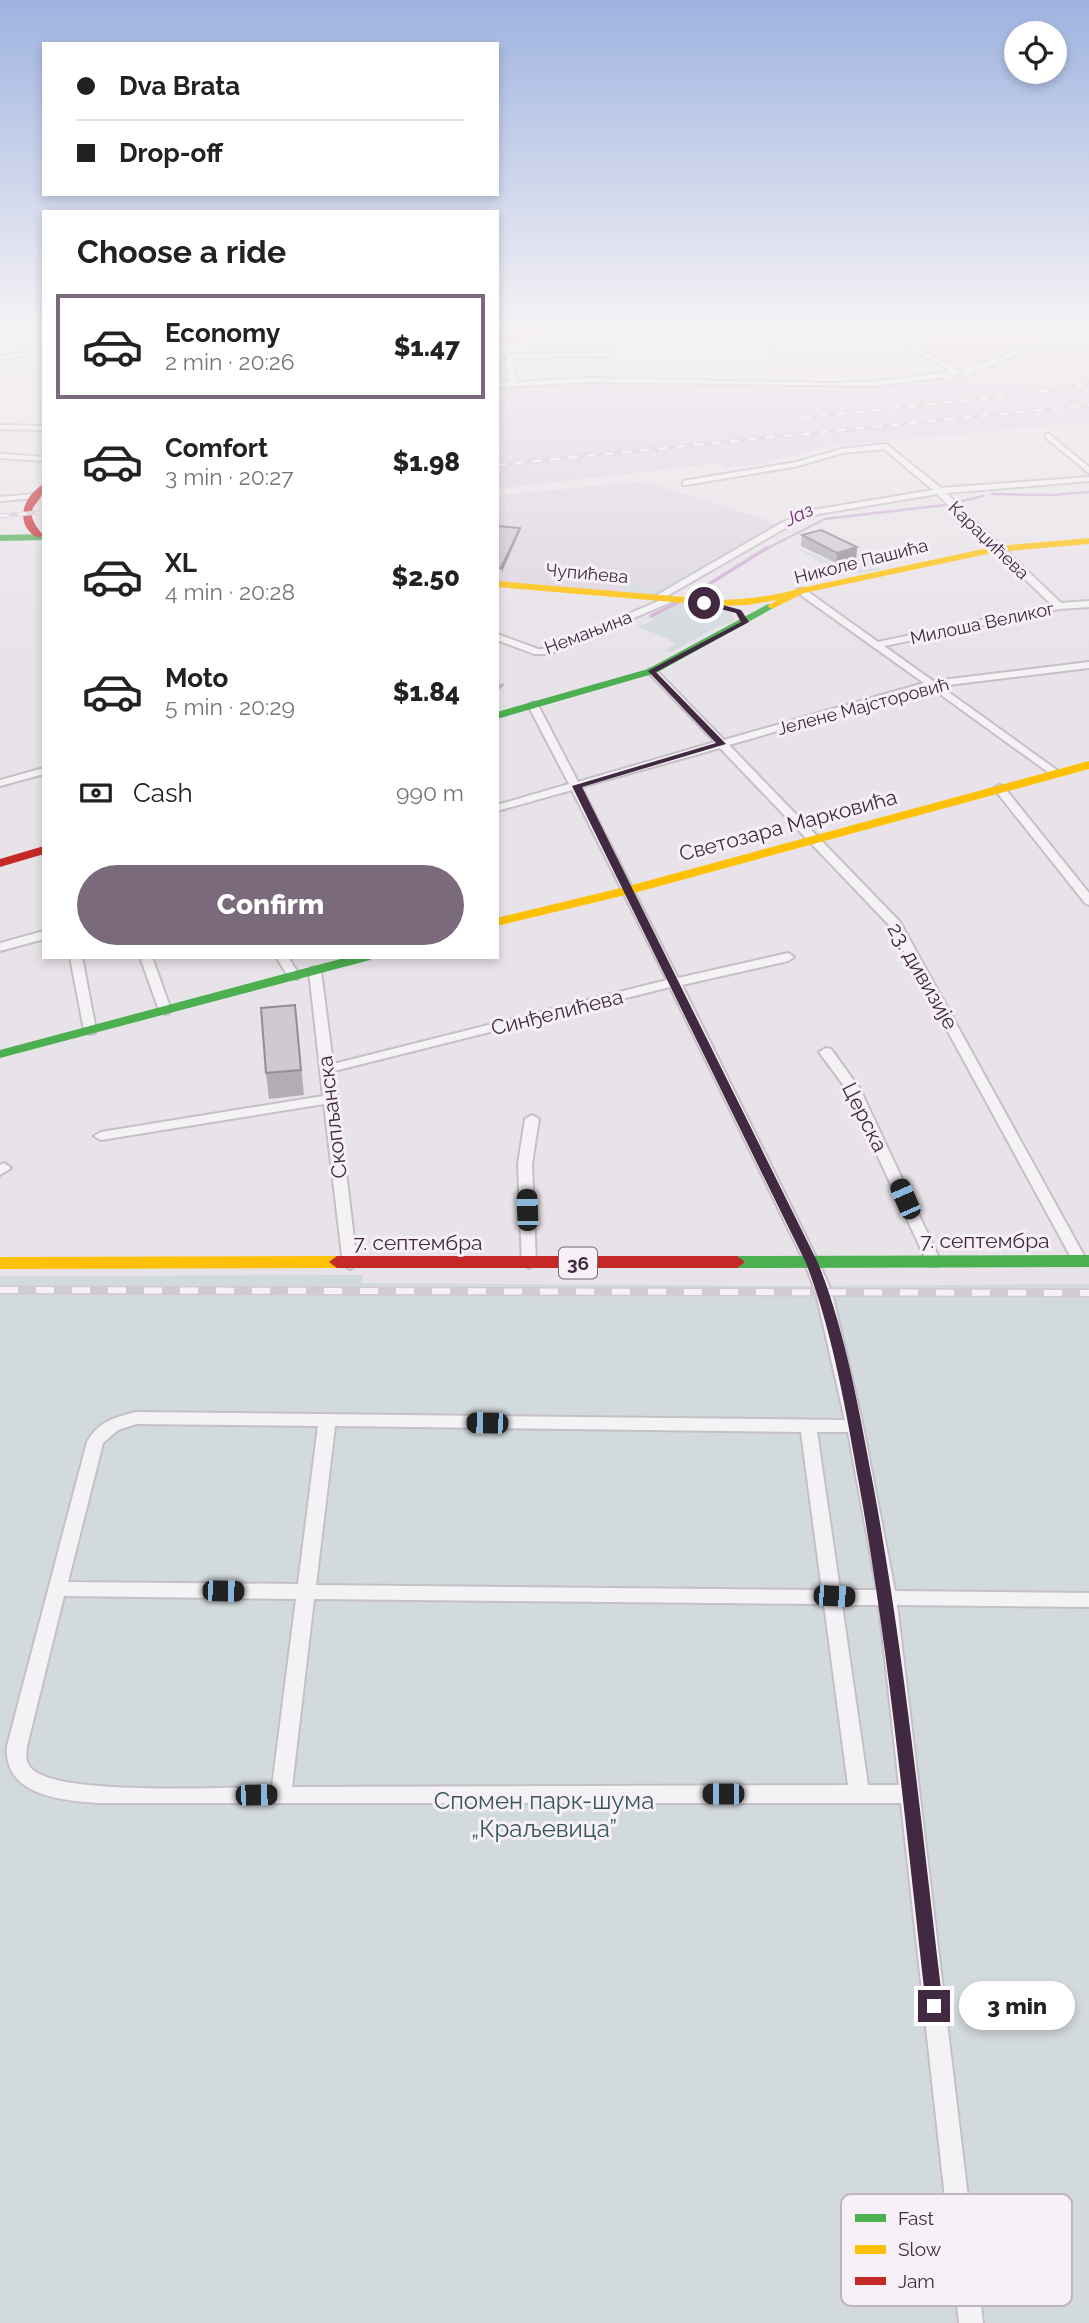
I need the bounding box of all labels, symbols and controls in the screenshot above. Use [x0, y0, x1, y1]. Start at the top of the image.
map controls [1004, 21, 1067, 84]
button: locate [1004, 21, 1067, 84]
text: Dva Brata [119, 71, 240, 101]
text: Drop-off [119, 138, 223, 168]
text: Choose a ride [77, 233, 286, 270]
icon: car [81, 315, 144, 378]
text: Economy [165, 318, 280, 348]
text: $1.47 [394, 332, 460, 362]
text: 2 min · 20:26 [165, 348, 295, 375]
icon: car [81, 430, 144, 493]
text: Comfort [165, 433, 268, 463]
text: $1.98 [393, 447, 460, 477]
text: 3 min · 20:27 [165, 463, 293, 490]
street label: Караџићева [944, 496, 1034, 584]
water label: Јаз [780, 498, 817, 531]
street label: Николе Пашића [792, 534, 930, 588]
icon: car [81, 545, 144, 608]
text: XL [165, 548, 197, 578]
street label: Чупићева [545, 559, 629, 587]
text: $2.50 [392, 562, 460, 592]
text: 4 min · 20:28 [165, 578, 295, 605]
route start [688, 587, 720, 619]
street label: Милоша Великог [908, 597, 1056, 649]
street label: Немањина [541, 606, 635, 658]
icon: car [81, 660, 144, 723]
text: Moto [165, 663, 228, 693]
street label: Јелене Мајсторовић [775, 673, 951, 739]
text: $1.84 [393, 677, 460, 707]
text: 5 min · 20:29 [165, 693, 295, 720]
icon: cash [77, 774, 115, 812]
text: Cash [133, 778, 193, 808]
text: 990 m [396, 779, 464, 806]
street label: Светозара Марковића [676, 784, 900, 866]
button: Confirm [77, 865, 464, 945]
street label: 23. дивизије [882, 918, 964, 1034]
street label: Синђелићева [488, 984, 626, 1040]
street label: Скопљанска [312, 1054, 352, 1180]
street label: Церска [837, 1078, 893, 1156]
car [887, 1176, 924, 1222]
car [516, 1189, 539, 1231]
street label: 7. септембра [920, 1228, 1050, 1253]
street label: 7. септембра [353, 1230, 483, 1255]
road number: 36 [559, 1247, 597, 1278]
car [466, 1412, 509, 1434]
car [202, 1580, 245, 1602]
car [813, 1584, 856, 1608]
car [235, 1784, 278, 1806]
car [703, 1784, 745, 1805]
park label: Спомен парк-шума „Краљевица” [434, 1786, 654, 1843]
callout: 3 min [958, 1982, 1074, 2030]
route end [918, 1990, 950, 2022]
text: 3 min [987, 1992, 1047, 2019]
legend [841, 2194, 1072, 2306]
text: Fast [898, 2207, 934, 2229]
text: Slow [898, 2238, 942, 2260]
text: Jam [898, 2270, 935, 2292]

